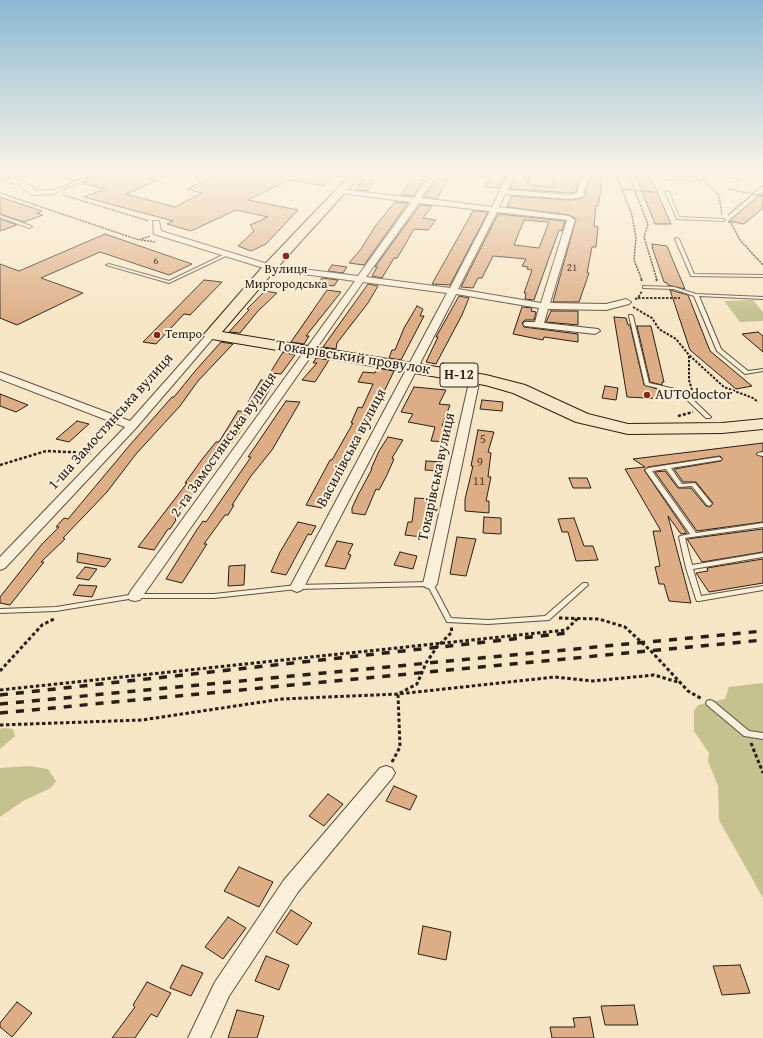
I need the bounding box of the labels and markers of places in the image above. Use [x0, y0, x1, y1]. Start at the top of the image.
marker: Вулиця Миргородська [281, 251, 291, 261]
place label: Вулиця Миргородська [245, 262, 327, 293]
place label: Tempo [165, 327, 202, 343]
marker: Tempo [152, 330, 162, 340]
place label: AUTOdoctor [655, 386, 732, 404]
marker: AUTOdoctor [642, 390, 652, 400]

